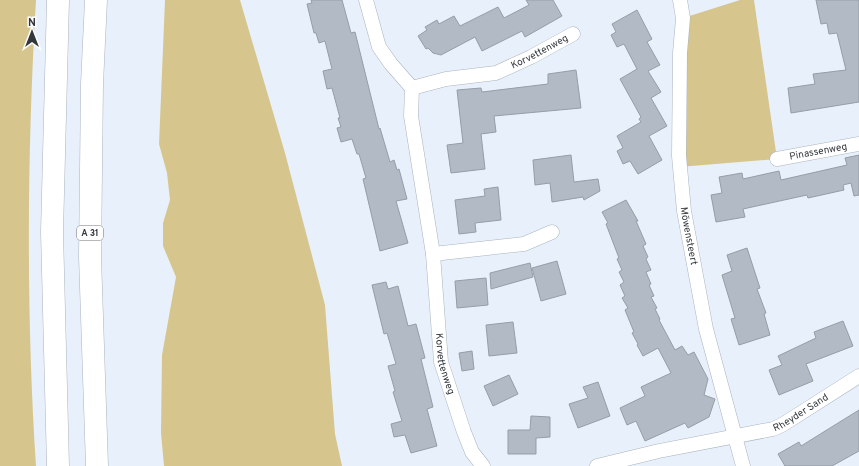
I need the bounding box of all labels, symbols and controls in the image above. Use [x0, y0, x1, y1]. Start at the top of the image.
north arrow [12, 12, 52, 52]
text: N [28, 16, 36, 30]
street label: Korvettenweg [509, 31, 570, 72]
street label: Pinassenweg [788, 140, 848, 163]
street label: Möwensteert [677, 206, 700, 266]
road number: A 31 [77, 226, 103, 240]
street label: Korvettenweg [432, 333, 458, 396]
street label: Rheyder Sand [771, 391, 831, 435]

